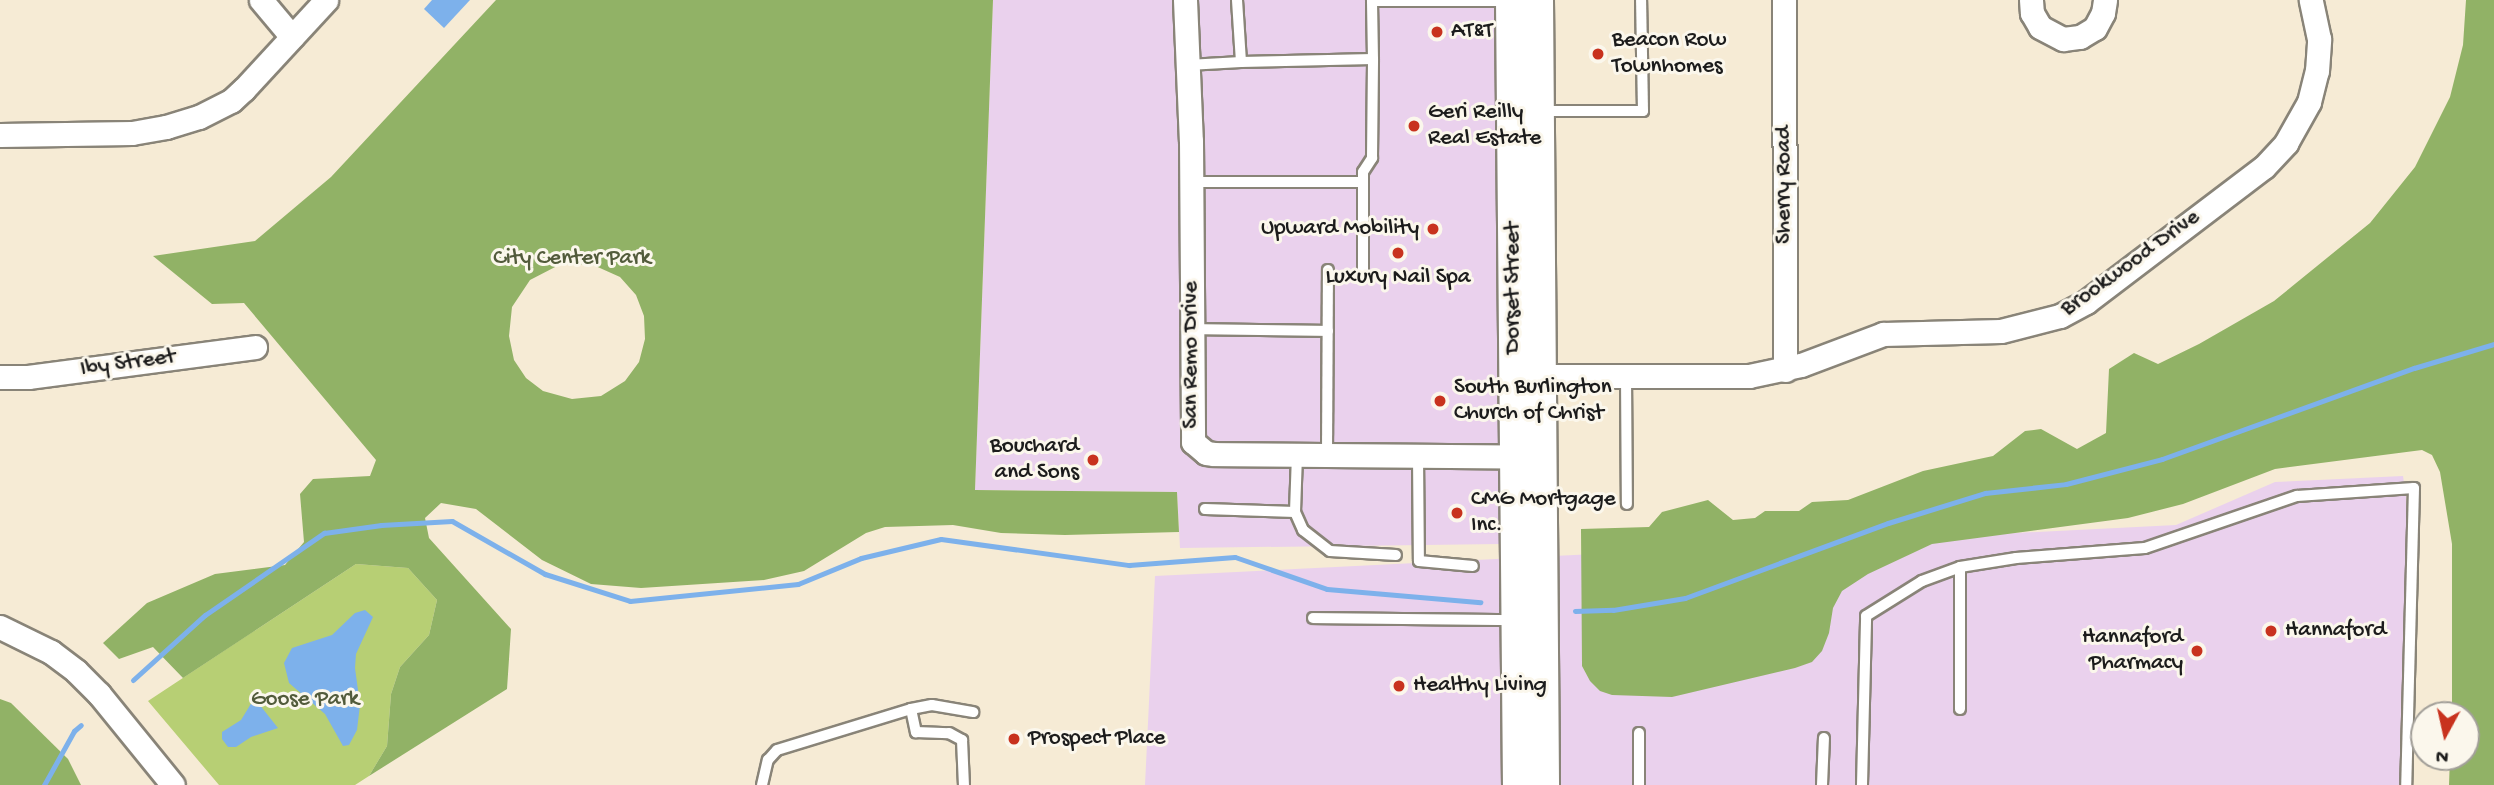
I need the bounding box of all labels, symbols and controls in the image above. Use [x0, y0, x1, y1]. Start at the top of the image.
place label: AT&T [1451, 18, 1493, 46]
marker: AT&T [1429, 24, 1445, 40]
place label: Beacon Row Townhomes [1612, 27, 1726, 81]
marker: Beacon Row Townhomes [1590, 46, 1606, 62]
place label: Geri Reilly Real Estate [1428, 99, 1541, 153]
marker: Geri Reilly Real Estate [1406, 118, 1422, 134]
street label: Sherry Road [1771, 126, 1799, 244]
street label: Brookwood Drive [2056, 204, 2206, 324]
place label: Upward Mobility [1261, 215, 1419, 243]
marker: Upward Mobility [1425, 221, 1441, 237]
street label: Dorset Street [1500, 222, 1528, 354]
park label: City Center Park [493, 245, 651, 273]
marker: Luxury Nail Spa [1390, 245, 1406, 261]
place label: Luxury Nail Spa [1325, 264, 1471, 292]
street label: San Remo Drive [1178, 281, 1206, 429]
street label: Iby Street [79, 344, 177, 384]
place label: South Burlington Church of Christ [1454, 374, 1612, 428]
marker: South Burlington Church of Christ [1432, 393, 1448, 409]
place label: Bouchard and Sons [990, 433, 1079, 487]
marker: Bouchard and Sons [1085, 452, 1101, 468]
place label: CMG Mortgage Inc. [1471, 486, 1616, 540]
marker: CMG Mortgage Inc. [1449, 505, 1465, 521]
place label: Hannaford [2285, 617, 2386, 645]
marker: Hannaford [2263, 623, 2279, 639]
place label: Hannaford Pharmacy [2082, 624, 2183, 678]
marker: Hannaford Pharmacy [2189, 643, 2205, 659]
place label: Healthy Living [1413, 672, 1547, 700]
marker: Healthy Living [1391, 678, 1407, 694]
park label: Goose Park [251, 686, 359, 714]
north arrow [2410, 701, 2480, 771]
place label: Prospect Place [1028, 725, 1165, 753]
marker: Prospect Place [1006, 731, 1022, 747]
text: N [2435, 743, 2450, 768]

